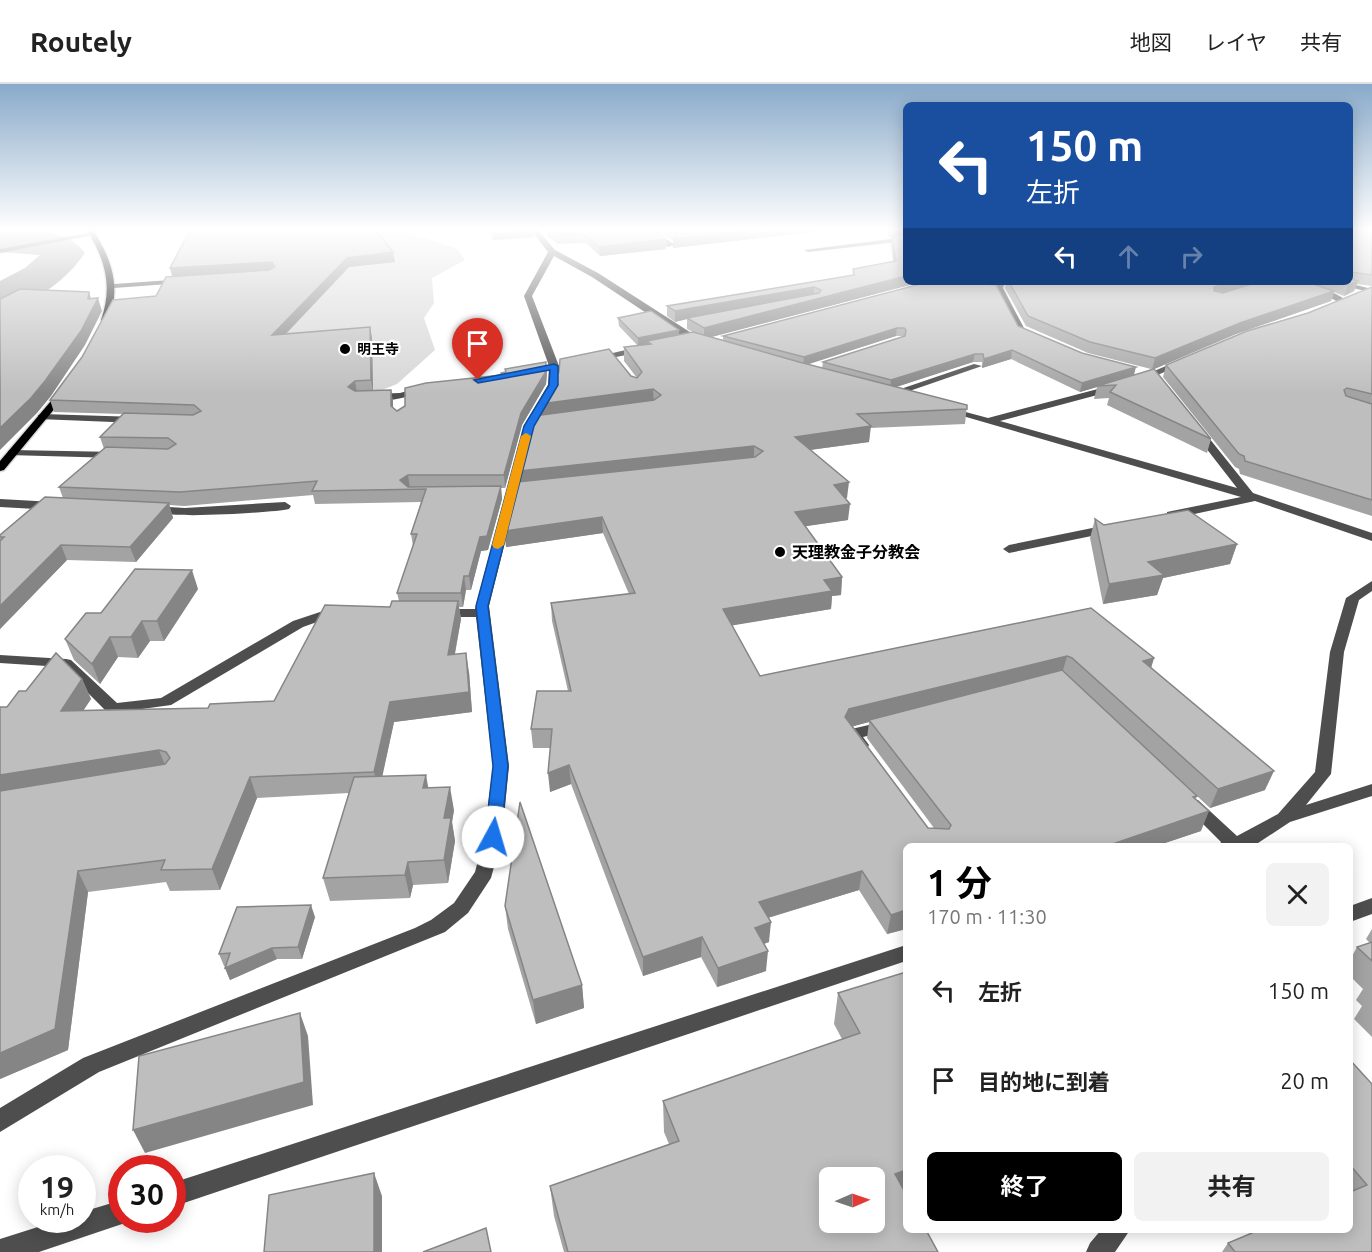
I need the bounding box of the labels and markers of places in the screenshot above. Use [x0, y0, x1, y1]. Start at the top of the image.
pin [452, 318, 503, 380]
place label: 明王寺 [357, 341, 399, 357]
marker: 明王寺 [338, 342, 352, 356]
place label: 天理教金子分教会 [792, 543, 920, 561]
marker: 天理教金子分教会 [773, 545, 787, 559]

